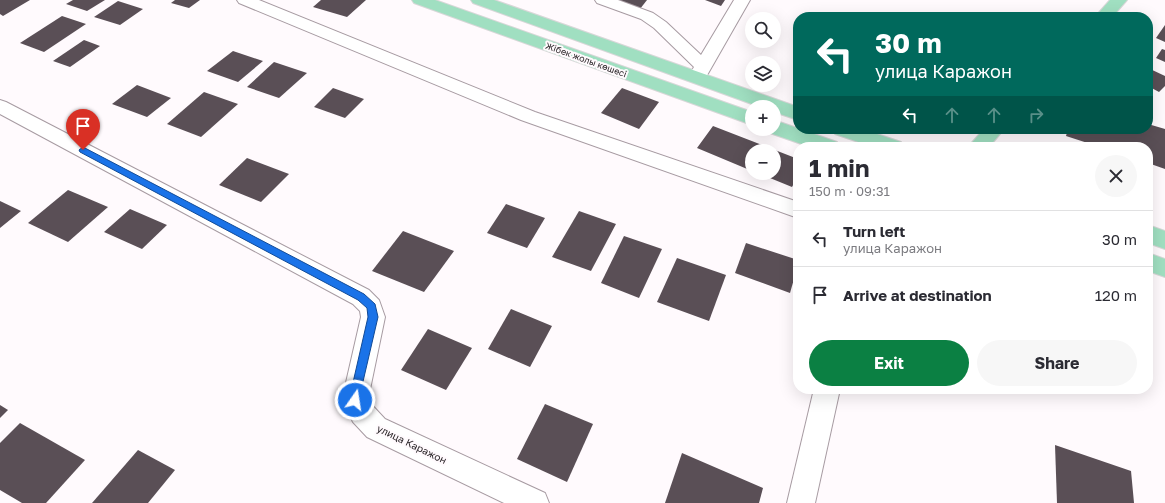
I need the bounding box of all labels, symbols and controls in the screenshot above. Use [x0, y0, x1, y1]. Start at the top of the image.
map controls [745, 12, 781, 180]
button: search [745, 12, 781, 48]
text: 30 m [875, 26, 942, 59]
icon: left [809, 28, 861, 80]
street label: Жібек жолы көшесі [544, 40, 628, 79]
button: layers [745, 56, 781, 92]
text: улица Каражон [875, 60, 1012, 82]
button: + [745, 100, 781, 136]
icon: left [899, 104, 921, 126]
icon: ahead [941, 104, 963, 126]
icon: ahead [983, 104, 1005, 126]
icon: right [1025, 104, 1047, 126]
pin [66, 109, 100, 150]
icon: arrive [72, 115, 94, 137]
button: − [745, 144, 781, 180]
text: 1 min [809, 153, 869, 182]
button: close [1095, 155, 1137, 197]
text: 150 m · 09:31 [809, 183, 890, 199]
text: Turn left [843, 222, 905, 240]
icon: left [809, 228, 831, 250]
text: 30 m [1102, 230, 1137, 248]
text: улица Каражон [843, 240, 942, 256]
icon: arrive [809, 284, 831, 306]
text: Arrive at destination [843, 286, 992, 304]
text: 120 m [1095, 286, 1137, 304]
button: Exit [809, 340, 969, 386]
button: Share [977, 340, 1137, 386]
position arrow [334, 379, 376, 421]
street label: улица Каражон [375, 422, 449, 466]

